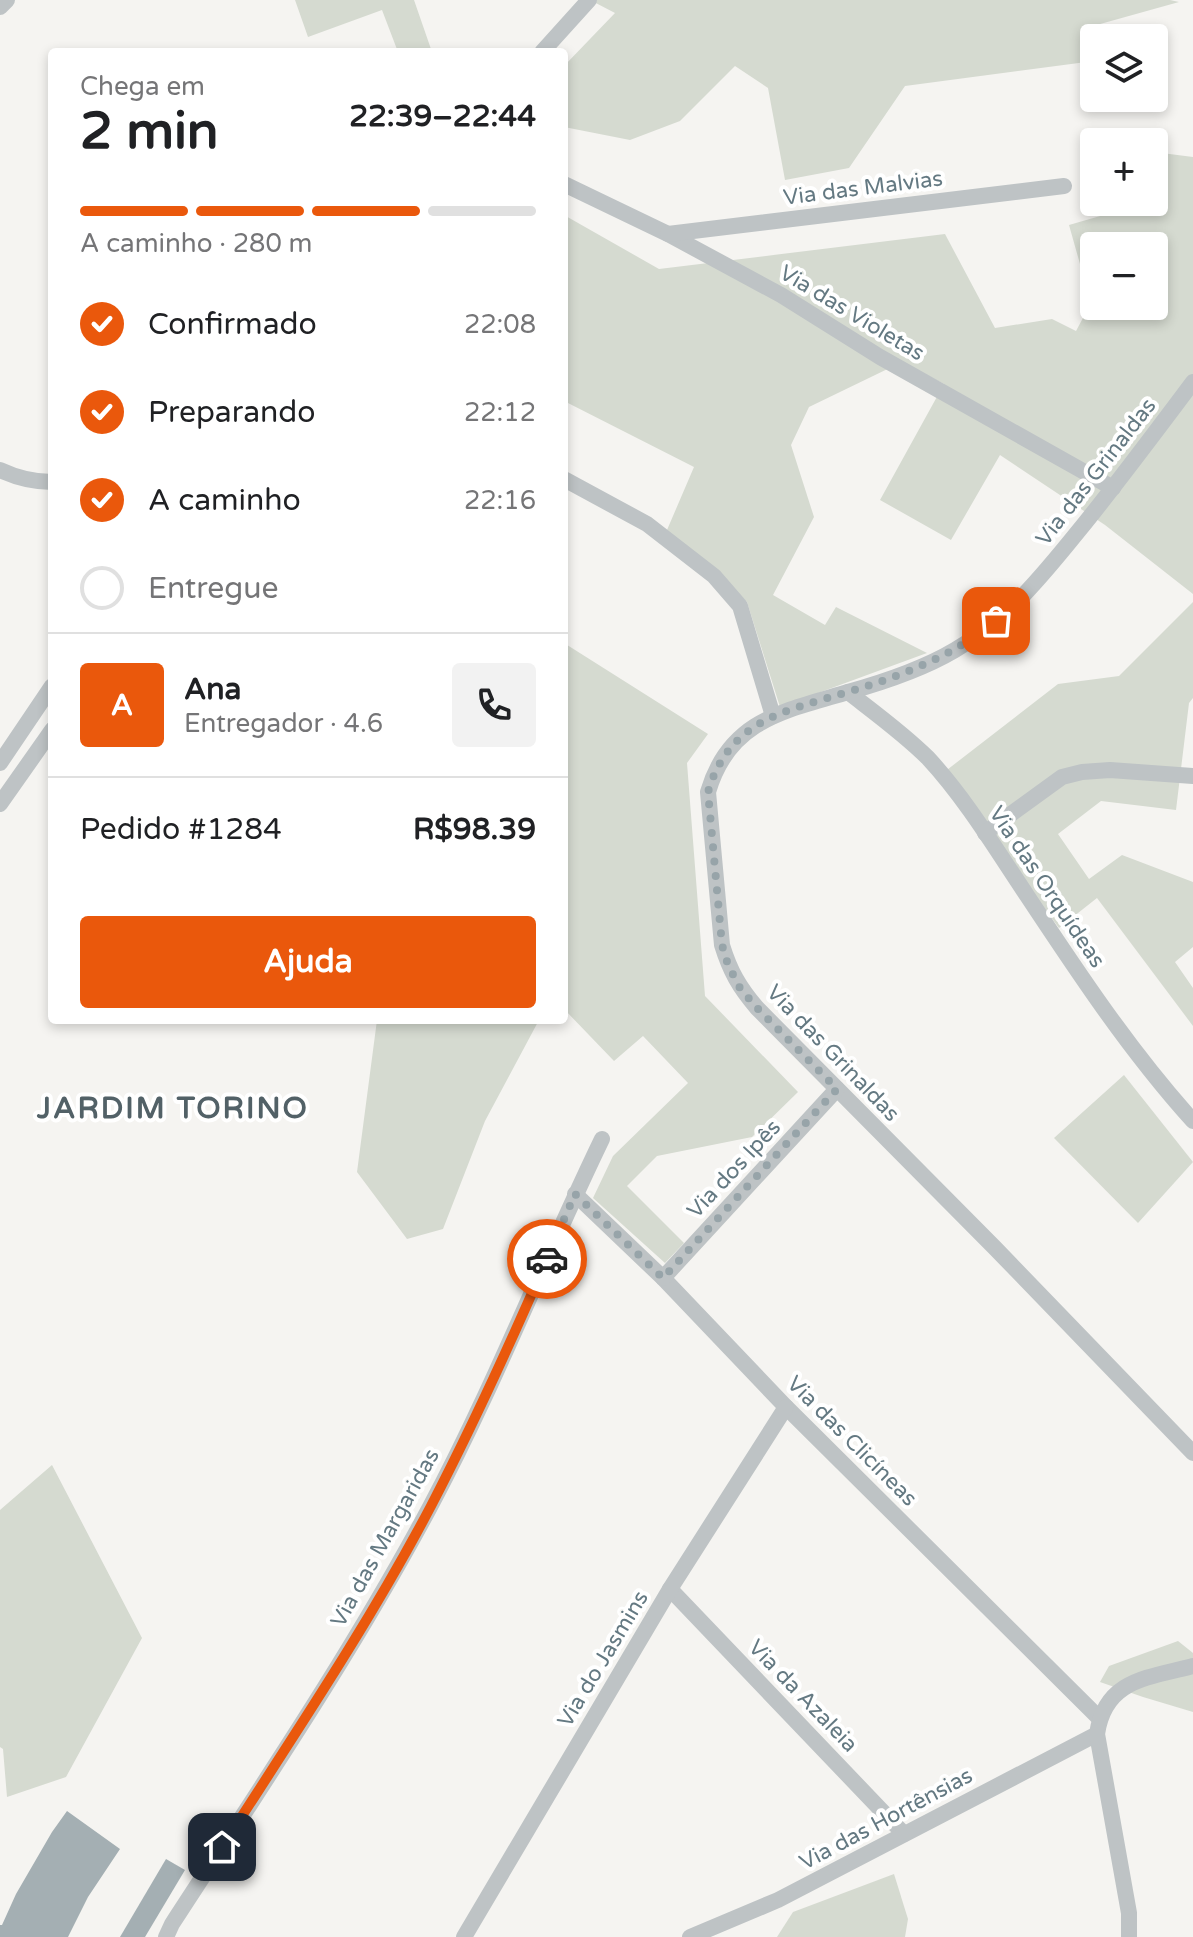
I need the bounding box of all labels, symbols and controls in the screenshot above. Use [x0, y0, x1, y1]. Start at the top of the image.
map controls [1080, 24, 1168, 320]
button: layers [1080, 24, 1168, 112]
text: Chega em [80, 71, 205, 102]
text: 22:39–22:44 [349, 98, 536, 135]
text: 2 min [80, 100, 219, 163]
button: + [1080, 128, 1168, 216]
street label: Via das Malvias [782, 165, 944, 211]
text: A caminho · 280 m [80, 228, 312, 259]
button: − [1080, 232, 1168, 320]
street label: Via das Violetas [775, 260, 929, 366]
icon: check [80, 302, 124, 346]
text: Confirmado [148, 306, 317, 343]
text: 22:08 [464, 309, 536, 340]
icon: check [80, 390, 124, 434]
street label: Via das Grinaldas [1030, 393, 1162, 551]
text: Preparando [148, 394, 316, 431]
text: 22:12 [464, 397, 536, 428]
icon: check [80, 478, 124, 522]
text: A caminho [148, 482, 301, 519]
text: 22:16 [464, 485, 536, 516]
text: Entregue [148, 570, 279, 607]
pin [962, 587, 1030, 655]
icon: bag [974, 599, 1018, 643]
button: phone [452, 663, 536, 747]
text: Ana [184, 671, 241, 708]
text: A [111, 687, 133, 724]
text: Entregador · 4.6 [184, 708, 383, 739]
street label: Via das Orquídeas [983, 801, 1111, 973]
text: Pedido #1284 [80, 811, 282, 848]
text: R$98.39 [413, 811, 536, 848]
button: Ajuda [80, 916, 536, 1008]
street label: Via das Grinaldas [761, 979, 905, 1127]
district label: JARDIM TORINO [36, 1090, 309, 1127]
street label: Via dos Ipês [682, 1114, 786, 1224]
courier [507, 1219, 587, 1299]
icon: car [525, 1237, 569, 1281]
street label: Via das Clicíneas [782, 1371, 922, 1511]
street label: Via das Margaridas [325, 1444, 445, 1632]
street label: Via do Jasmins [552, 1586, 654, 1732]
street label: Via da Azaleia [743, 1634, 863, 1758]
street label: Via das Hortênsias [795, 1762, 977, 1876]
pin [188, 1813, 256, 1881]
icon: home [200, 1825, 244, 1869]

